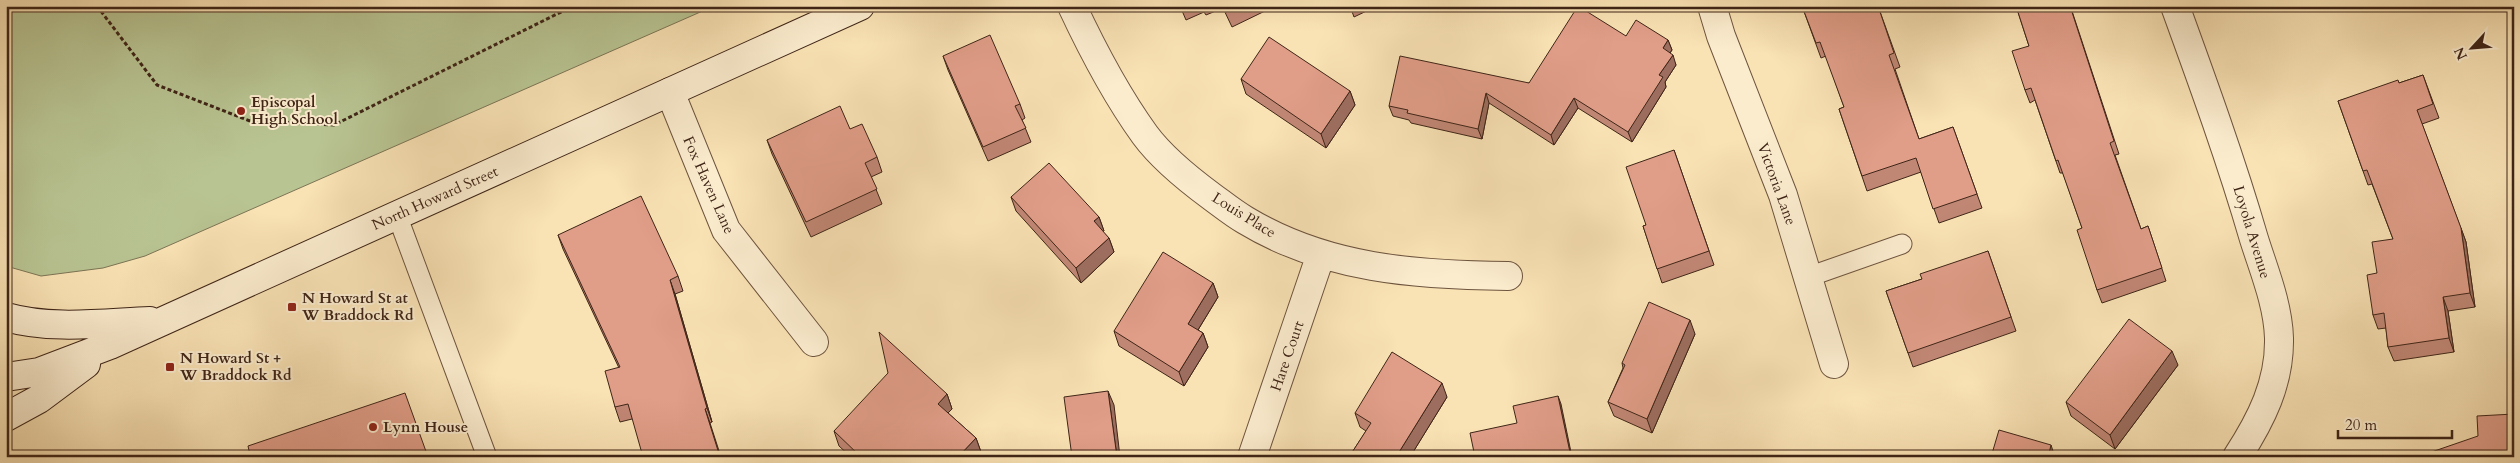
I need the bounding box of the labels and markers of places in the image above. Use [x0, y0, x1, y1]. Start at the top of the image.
place label: Episcopal High School [251, 92, 338, 129]
marker: Episcopal High School [235, 105, 247, 117]
place label: N Howard St at W Braddock Rd [301, 288, 414, 325]
marker: N Howard St at W Braddock Rd [286, 301, 298, 313]
place label: N Howard St + W Braddock Rd [179, 348, 292, 385]
marker: N Howard St + W Braddock Rd [164, 361, 176, 373]
place label: Lynn House [383, 417, 468, 437]
marker: Lynn House [367, 421, 379, 433]

